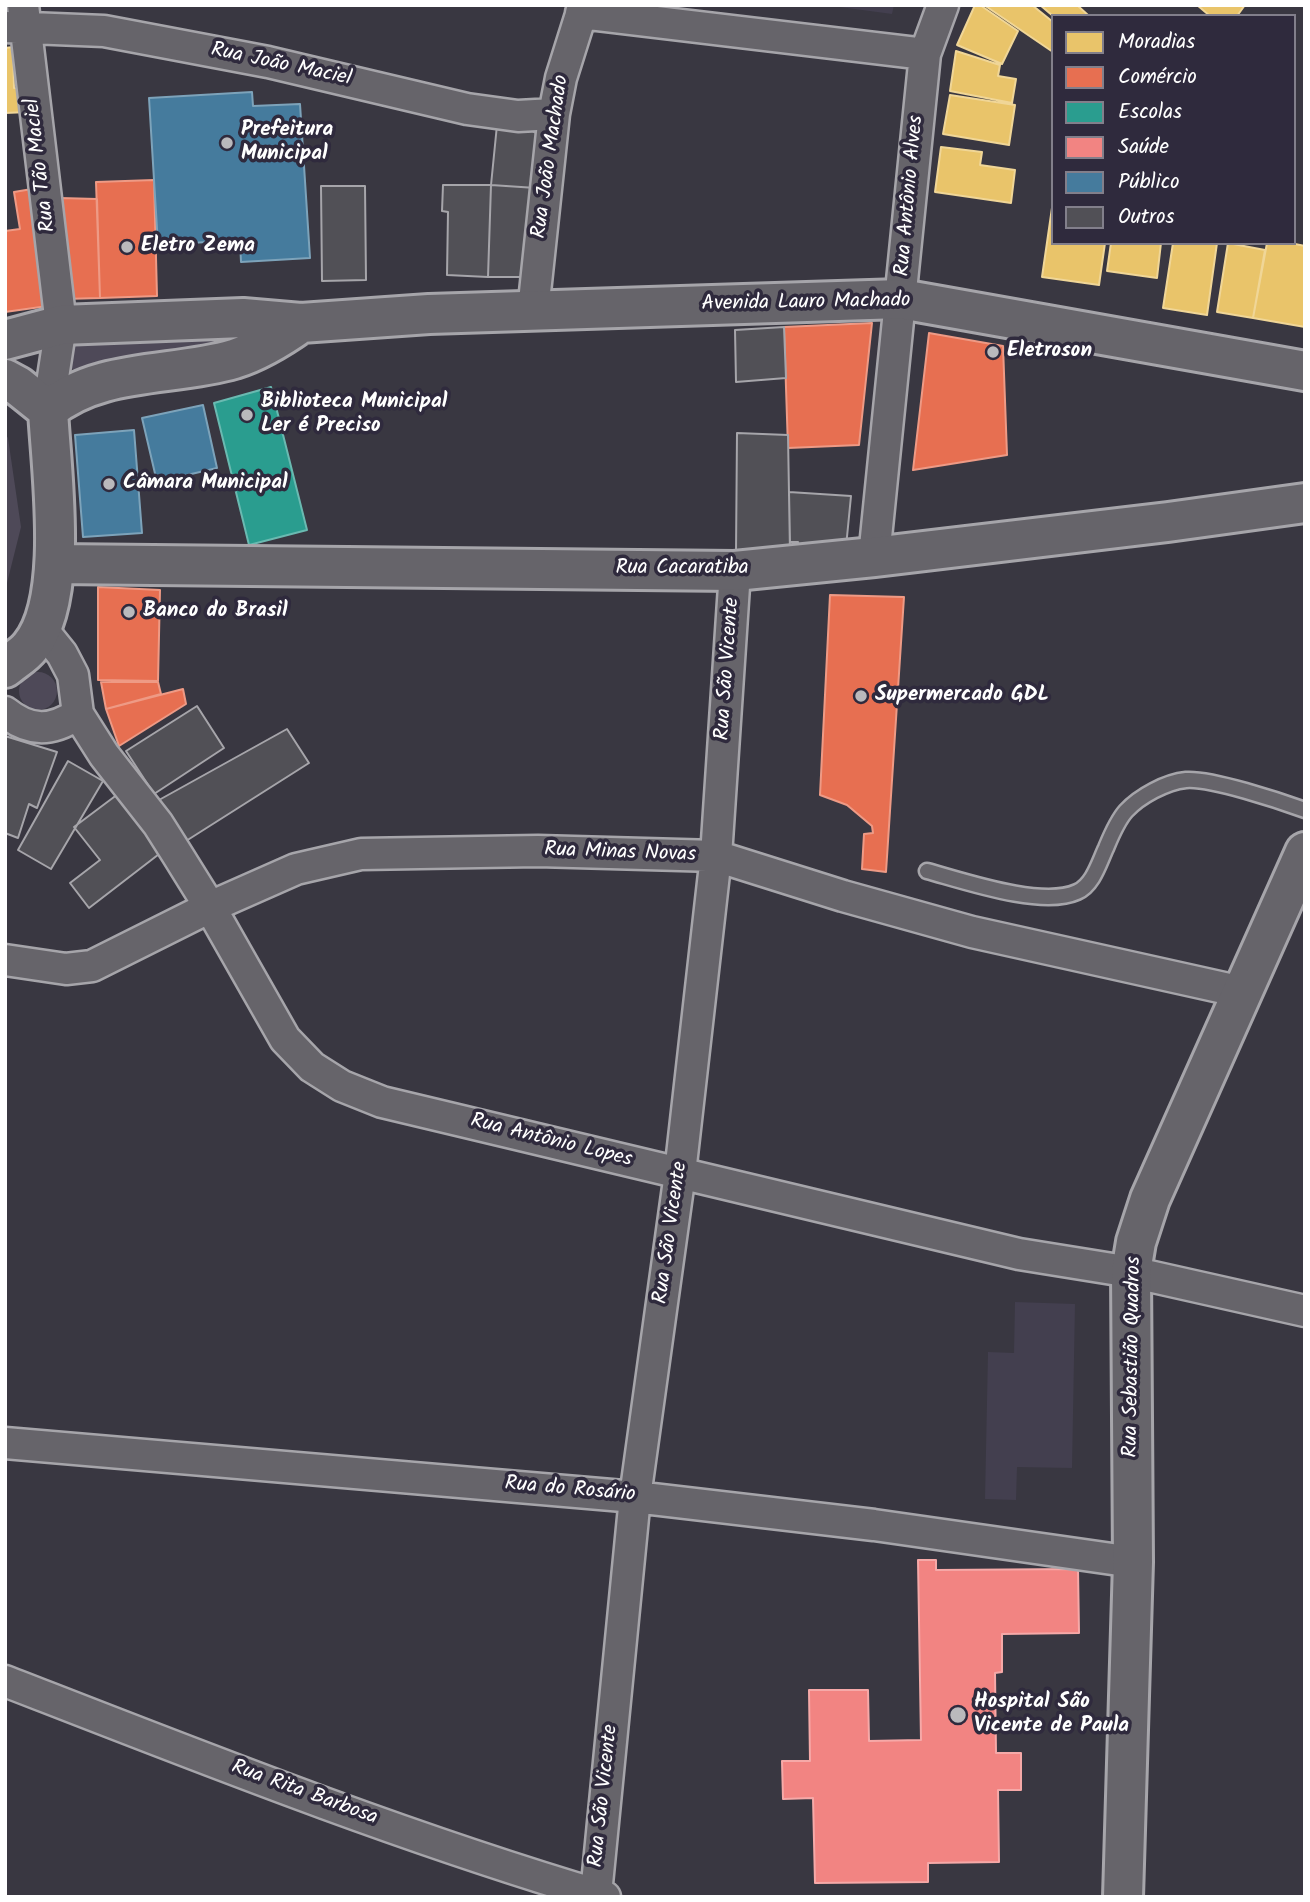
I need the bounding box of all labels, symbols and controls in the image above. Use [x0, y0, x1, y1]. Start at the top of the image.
legend [1051, 14, 1296, 245]
text: Moradias [1118, 26, 1195, 59]
street label: Rua João Maciel [208, 39, 354, 93]
text: Comércio [1118, 61, 1197, 94]
street label: Rua João Machado [528, 74, 576, 240]
street label: Rua Tão Maciel [21, 96, 63, 234]
text: Escolas [1118, 96, 1182, 129]
street label: Rua Antônio Alves [891, 114, 931, 278]
place label: Prefeitura Municipal [241, 118, 333, 168]
text: Saúde [1118, 131, 1169, 164]
marker: Prefeitura Municipal [219, 135, 235, 151]
text: Público [1118, 166, 1180, 199]
text: Outros [1118, 201, 1175, 234]
place label: Eletro Zema [141, 234, 255, 260]
marker: Eletro Zema [119, 239, 135, 255]
street label: Avenida Lauro Machado [701, 290, 911, 318]
place label: Eletroson [1007, 339, 1092, 365]
marker: Eletroson [985, 344, 1001, 360]
place label: Biblioteca Municipal Ler é Preciso [261, 390, 447, 440]
marker: Biblioteca Municipal Ler é Preciso [239, 407, 255, 423]
place label: Câmara Municipal [123, 471, 288, 497]
marker: Câmara Municipal [101, 476, 117, 492]
street label: Rua Cacaratiba [615, 556, 749, 582]
street label: Rua São Vicente [711, 597, 747, 741]
place label: Banco do Brasil [143, 599, 288, 625]
marker: Banco do Brasil [121, 604, 137, 620]
place label: Supermercado GDL [875, 683, 1049, 709]
marker: Supermercado GDL [853, 688, 869, 704]
street label: Rua Minas Novas [544, 839, 696, 869]
street label: Rua Antônio Lopes [468, 1110, 634, 1174]
street label: Rua São Vicente [650, 1160, 694, 1306]
street label: Rua Sebastião Quadros [1120, 1256, 1148, 1458]
street label: Rua do Rosário [504, 1473, 636, 1509]
place label: Hospital São Vicente de Paula [974, 1690, 1129, 1740]
marker: Hospital São Vicente de Paula [948, 1705, 968, 1725]
street label: Rua São Vicente [585, 1723, 625, 1869]
street label: Rua Rita Barbosa [227, 1756, 381, 1832]

